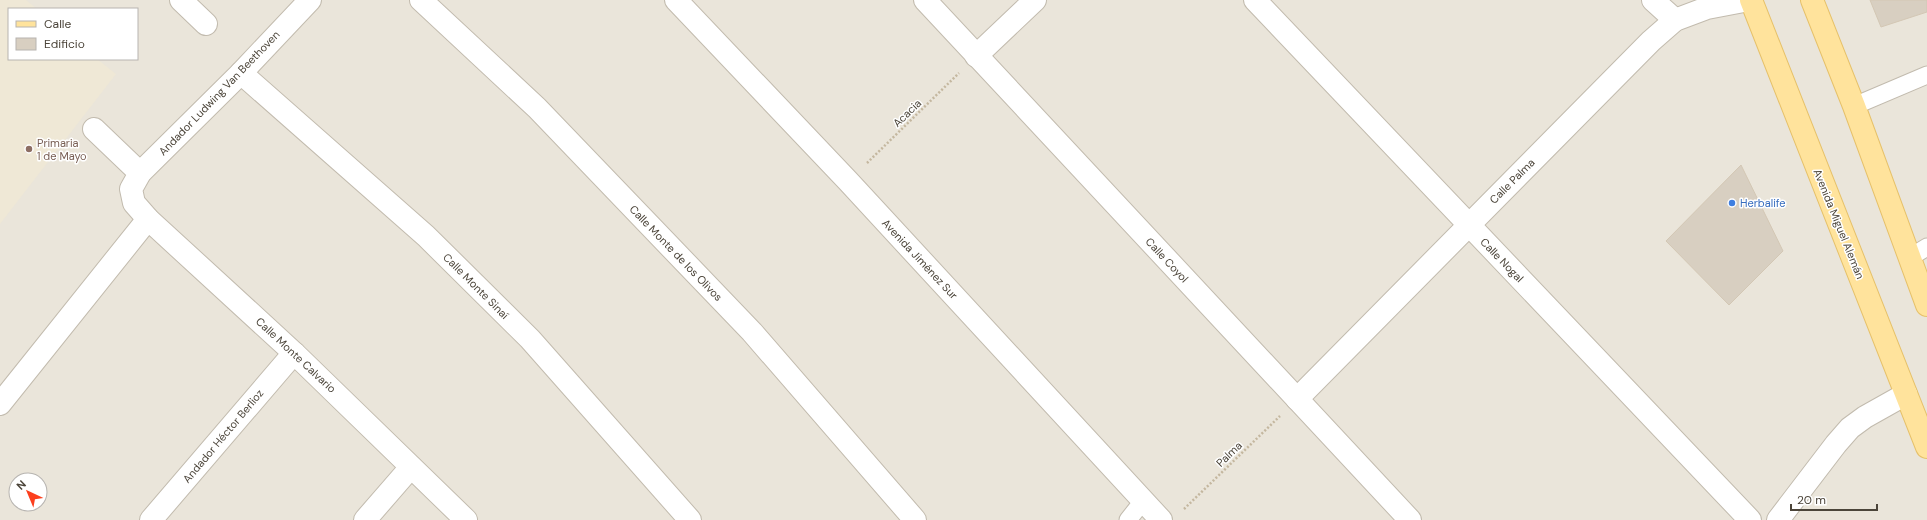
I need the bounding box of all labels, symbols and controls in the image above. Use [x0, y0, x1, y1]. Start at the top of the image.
legend [8, 8, 138, 60]
text: Calle [44, 16, 71, 32]
street label: Andador Ludwing Van Beethoven [156, 28, 282, 158]
text: Edificio [44, 36, 85, 52]
street label: Acacia [890, 96, 924, 130]
place label: Primaria 1 de Mayo [37, 136, 87, 163]
marker: Primaria 1 de Mayo [24, 144, 34, 154]
street label: Calle Palma [1486, 155, 1538, 207]
street label: Avenida Miguel Alemán [1811, 167, 1867, 281]
place label: Herbalife [1740, 196, 1786, 210]
marker: Herbalife [1727, 198, 1737, 208]
street label: Calle Monte de los Olivos [626, 202, 726, 304]
street label: Avenida Jiménez Sur [879, 216, 961, 302]
street label: Calle Coyol [1143, 235, 1191, 285]
street label: Calle Nogal [1477, 235, 1527, 285]
street label: Calle Monte Sinaí [440, 250, 512, 322]
street label: Calle Monte Calvario [253, 314, 339, 396]
street label: Andador Héctor Berlioz [180, 386, 266, 486]
street label: Palma [1213, 438, 1245, 470]
north arrow [8, 472, 48, 512]
text: N [13, 477, 29, 493]
scale bar [1791, 486, 1877, 512]
text: 20 m [1797, 492, 1826, 508]

